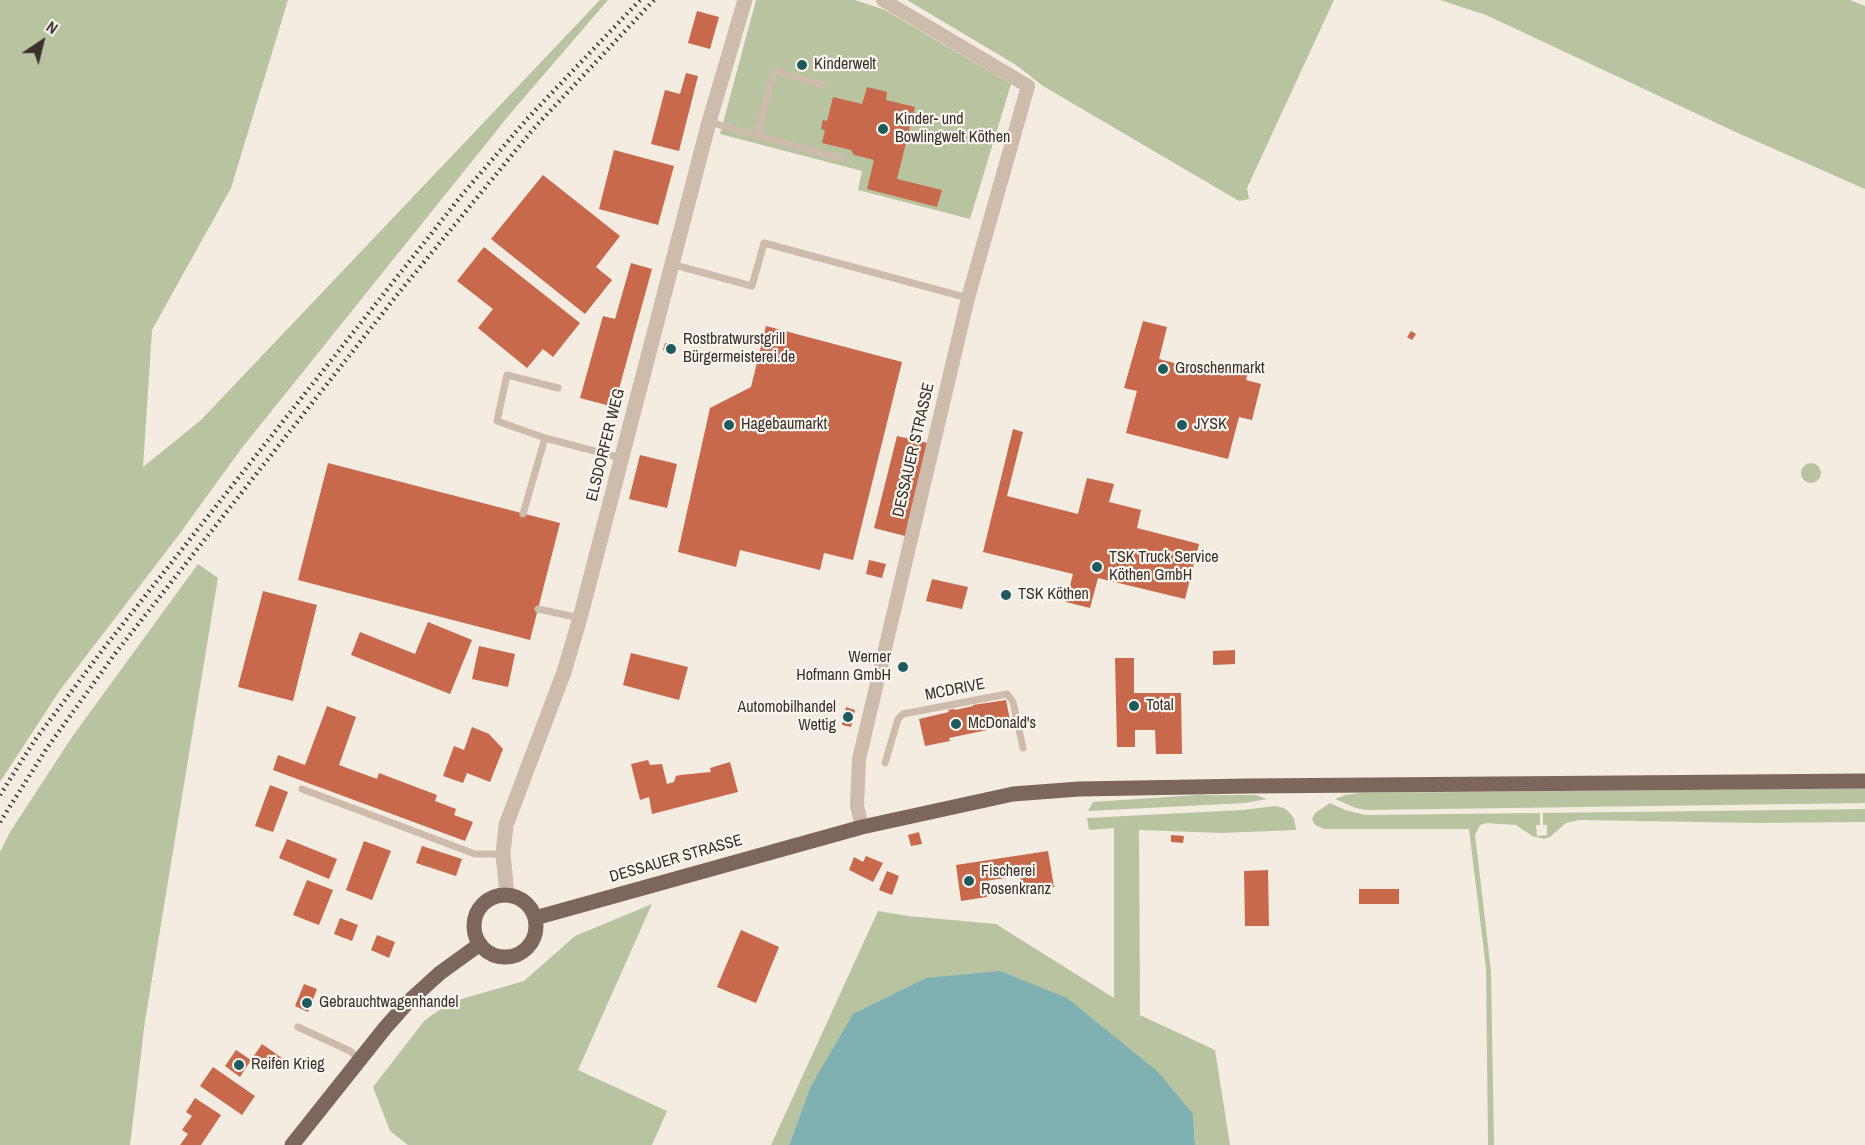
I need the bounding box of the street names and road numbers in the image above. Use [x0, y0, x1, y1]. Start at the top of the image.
street label: DESSAUER STRASSE [889, 381, 939, 519]
street label: ELSDORFER WEG [583, 387, 629, 503]
street label: MCDRIVE [923, 675, 987, 705]
street label: DESSAUER STRASSE [607, 831, 745, 887]

